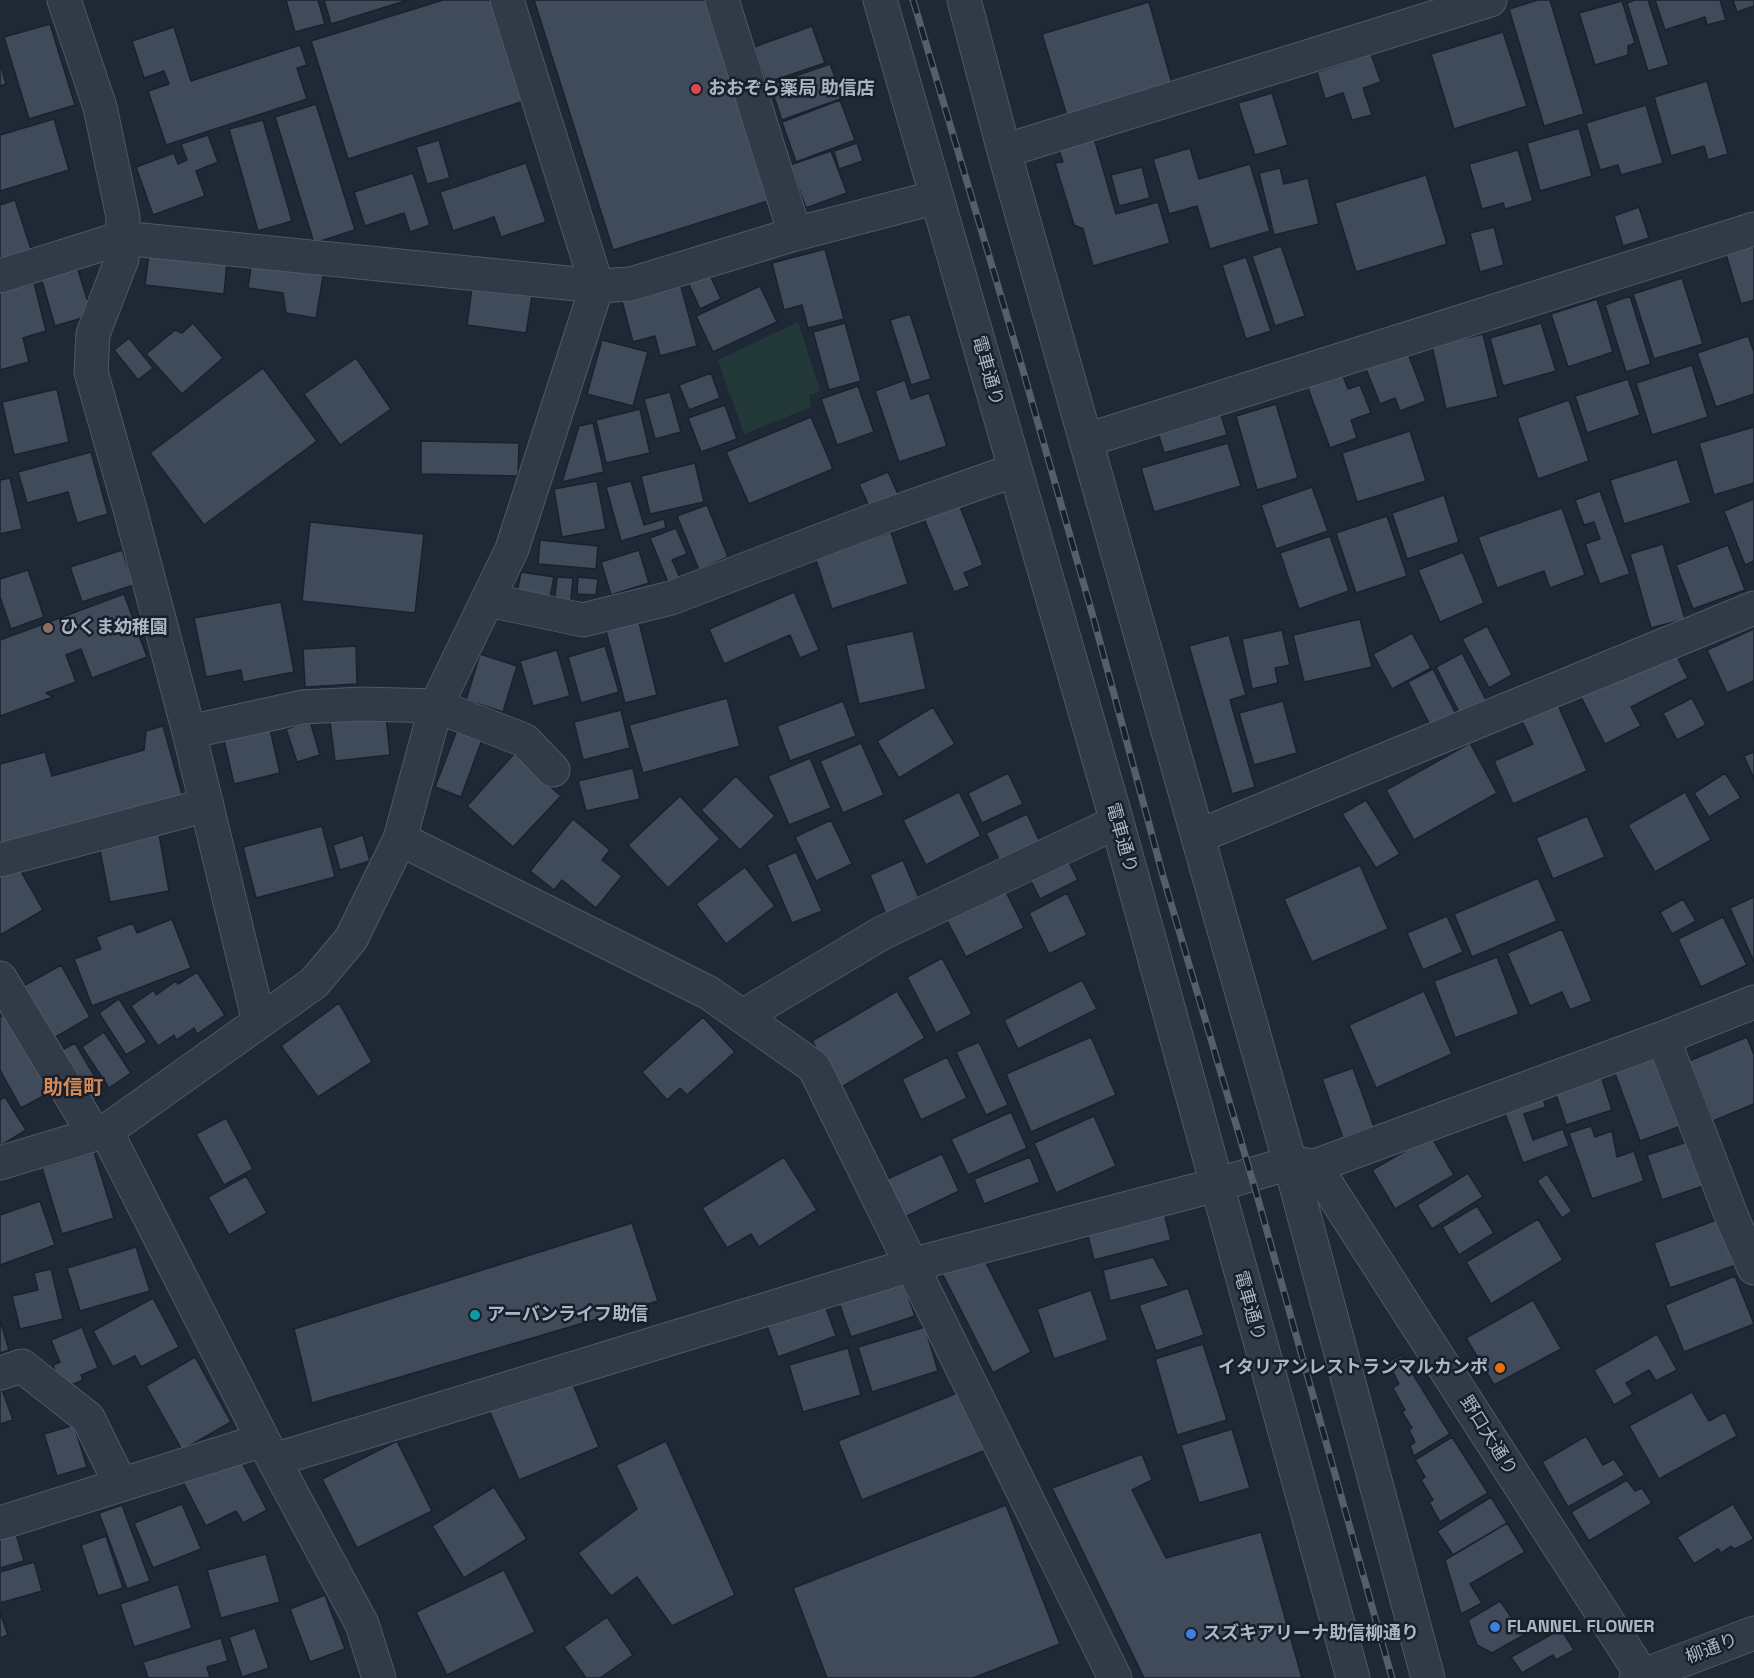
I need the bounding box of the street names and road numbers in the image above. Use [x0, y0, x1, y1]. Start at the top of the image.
street label: 電車通り [967, 333, 1007, 409]
street label: 電車通り [1101, 800, 1141, 876]
street label: 電車通り [1229, 1268, 1269, 1344]
street label: 野口大通り [1455, 1392, 1521, 1480]
street label: 柳通り [1683, 1629, 1741, 1669]

